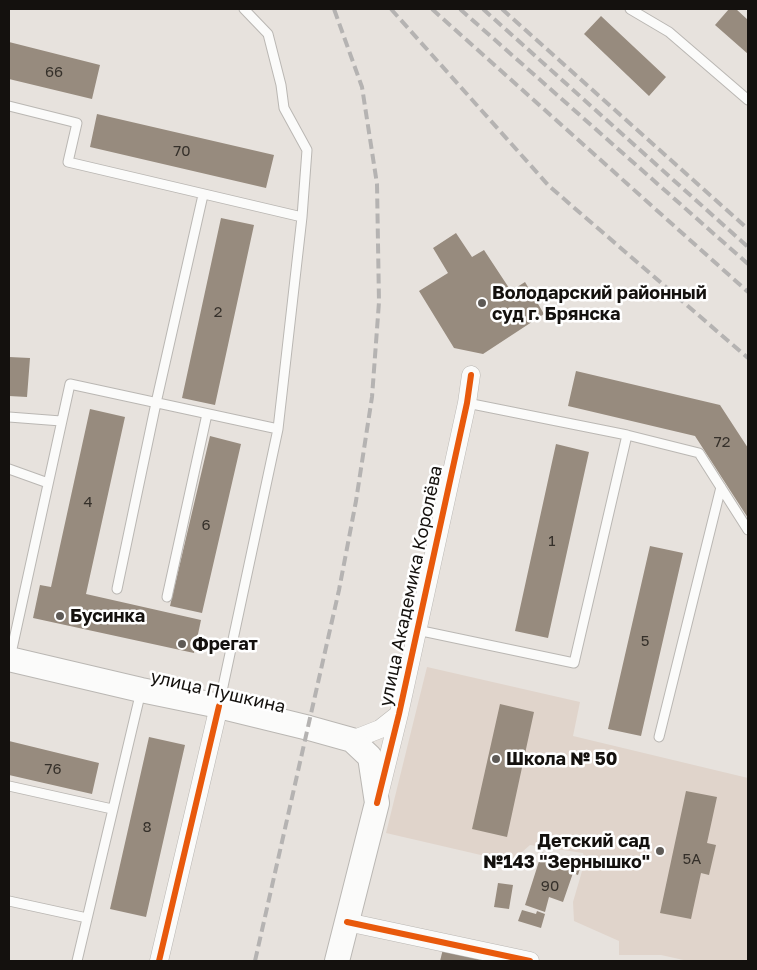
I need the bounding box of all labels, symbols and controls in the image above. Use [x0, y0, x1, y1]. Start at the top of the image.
house number: 66 [45, 63, 63, 81]
house number: 70 [173, 142, 191, 160]
place label: Володарский районный суд г. Брянска [492, 282, 707, 324]
marker: Володарский районный суд г. Брянска [476, 297, 488, 309]
house number: 2 [214, 303, 222, 321]
house number: 72 [714, 433, 730, 451]
street label: улица Академика Королёва [375, 464, 447, 708]
house number: 4 [83, 493, 93, 511]
house number: 6 [201, 516, 211, 534]
house number: 1 [548, 532, 556, 550]
place label: Бусинка [70, 605, 145, 627]
marker: Бусинка [54, 610, 66, 622]
house number: 5 [641, 632, 649, 650]
place label: Фрегат [192, 633, 258, 655]
marker: Фрегат [176, 638, 188, 650]
street label: улица Пушкина [148, 666, 288, 718]
place label: Школа № 50 [506, 748, 618, 770]
marker: Школа № 50 [490, 753, 502, 765]
house number: 76 [44, 760, 62, 778]
house number: 8 [142, 818, 152, 836]
place label: Детский сад №143 "Зернышко" [483, 830, 650, 872]
marker: Детский сад №143 "Зернышко" [654, 845, 666, 857]
house number: 5А [683, 850, 701, 868]
house number: 90 [541, 877, 559, 895]

